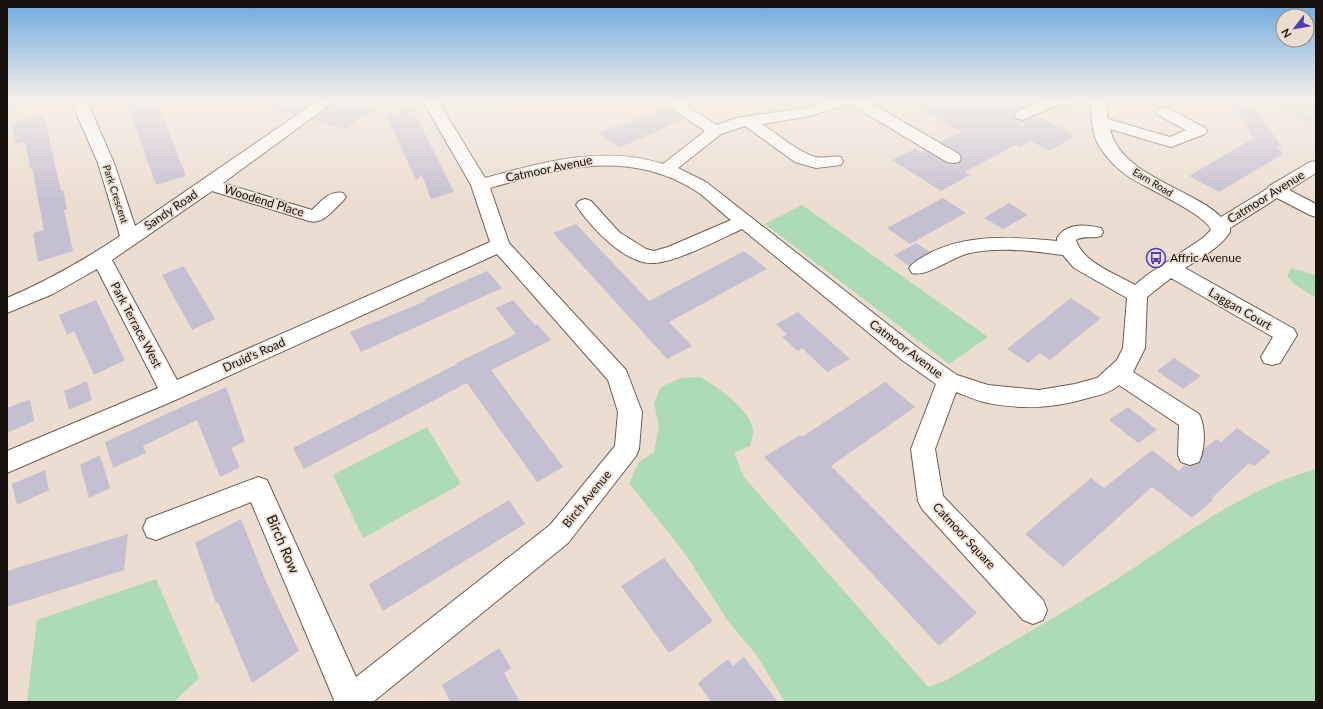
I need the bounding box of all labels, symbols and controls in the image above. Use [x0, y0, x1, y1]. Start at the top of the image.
north arrow [1275, 8, 1315, 48]
text: N [1278, 26, 1294, 40]
street label: Catmoor Avenue [504, 152, 594, 185]
street label: Park Crescent [101, 163, 131, 225]
street label: Earn Road [1131, 165, 1175, 199]
street label: Catmoor Avenue [1224, 167, 1307, 226]
street label: Woodend Place [222, 181, 306, 220]
street label: Sandy Road [141, 186, 200, 233]
bus stop icon: Affric Avenue [1145, 247, 1167, 269]
place label: Affric Avenue [1170, 250, 1241, 265]
street label: Park Terrace West [107, 279, 166, 371]
street label: Laggan Court [1206, 284, 1275, 333]
street label: Catmoor Avenue [867, 316, 946, 381]
street label: Druid's Road [220, 334, 287, 375]
street label: Birch Avenue [559, 467, 614, 530]
street label: Catmoor Square [930, 499, 999, 572]
street label: Birch Row [263, 512, 303, 576]

